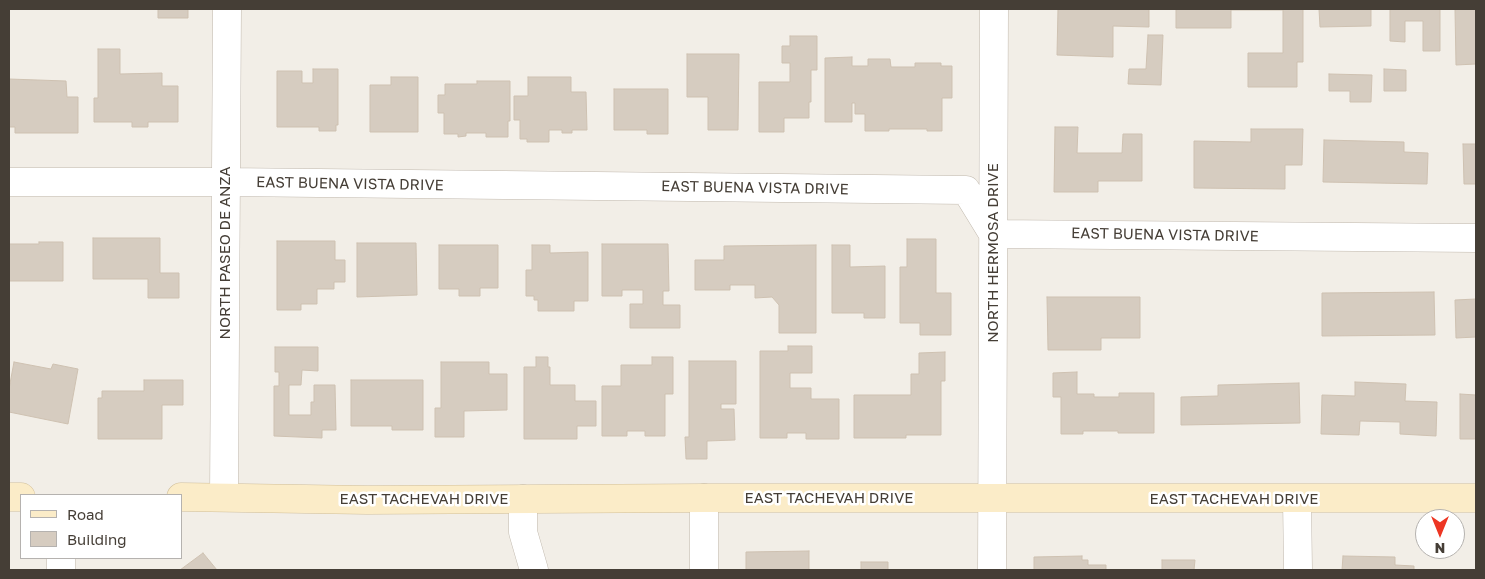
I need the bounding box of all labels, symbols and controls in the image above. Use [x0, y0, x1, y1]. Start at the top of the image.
street label: NORTH HERMOSA DRIVE [984, 163, 1002, 343]
street label: NORTH PASEO DE ANZA [216, 167, 234, 339]
street label: EAST BUENA VISTA DRIVE [256, 173, 444, 195]
street label: EAST BUENA VISTA DRIVE [661, 177, 849, 199]
street label: EAST BUENA VISTA DRIVE [1071, 224, 1259, 246]
street label: EAST TACHEVAH DRIVE [745, 489, 913, 507]
street label: EAST TACHEVAH DRIVE [340, 490, 508, 508]
street label: EAST TACHEVAH DRIVE [1150, 490, 1318, 508]
legend [20, 494, 182, 559]
text: Road [67, 505, 104, 523]
north arrow [1415, 509, 1465, 559]
text: Building [67, 530, 127, 548]
text: N [1435, 540, 1445, 557]

